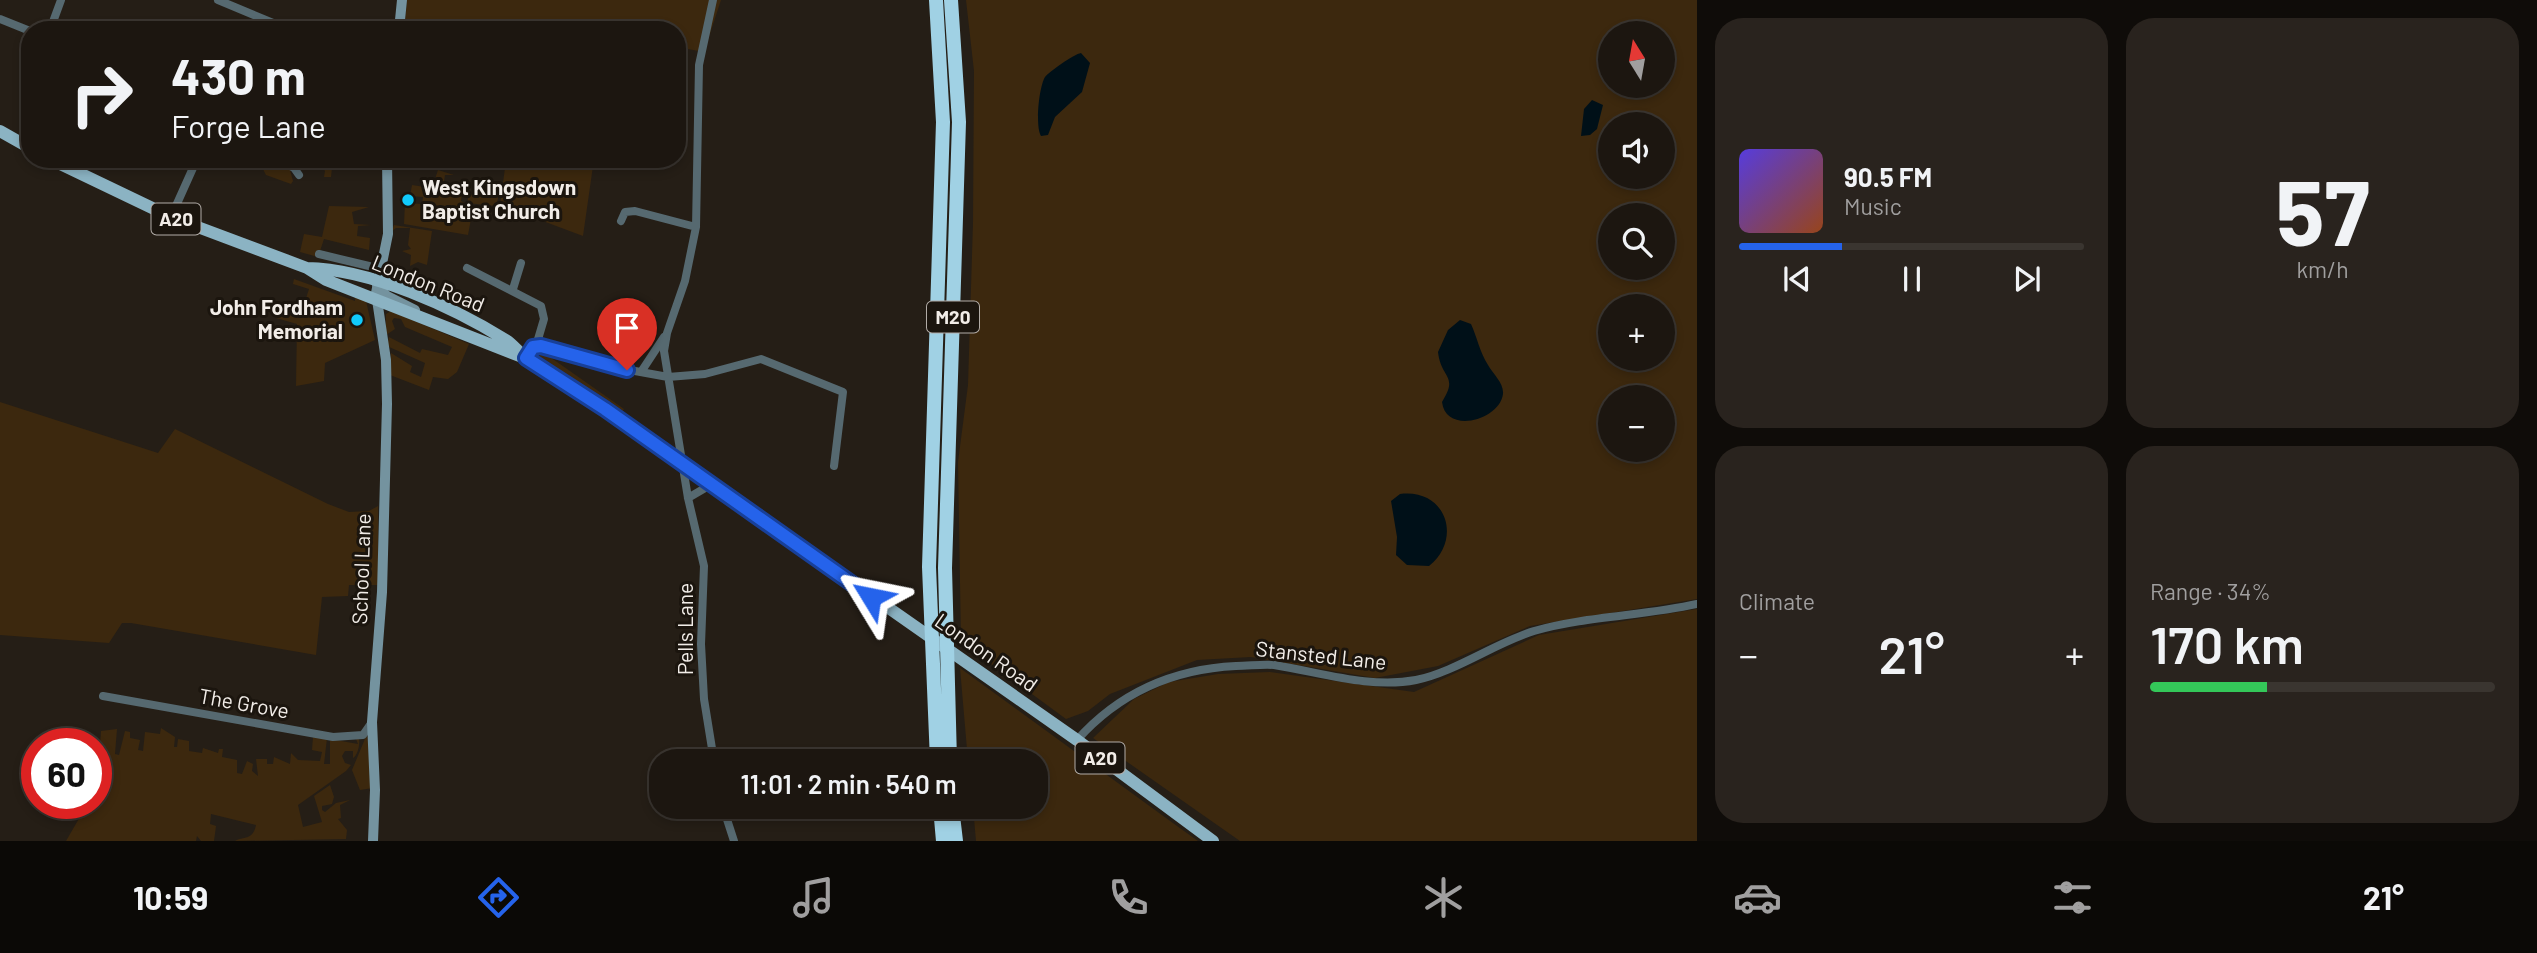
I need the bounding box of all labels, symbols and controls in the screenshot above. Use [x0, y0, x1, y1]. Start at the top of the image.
north arrow [1598, 21, 1675, 98]
map controls [1598, 21, 1675, 462]
text: 430 m [171, 46, 306, 105]
icon: right [56, 49, 147, 140]
text: Forge Lane [171, 106, 326, 144]
button: sound [1598, 112, 1675, 189]
text: 57 [2275, 155, 2370, 264]
text: 90.5 FM [1844, 161, 1932, 192]
place label: West Kingsdown Baptist Church [422, 174, 576, 223]
marker: West Kingsdown Baptist Church [400, 192, 416, 208]
text: Music [1844, 192, 1902, 220]
button: search [1598, 203, 1675, 280]
road number: A20 [152, 204, 200, 234]
street label: London Road [369, 249, 489, 317]
text: km/h [2296, 255, 2349, 283]
icon: previous [1778, 260, 1816, 298]
icon: pause [1893, 260, 1931, 298]
icon: next [2008, 260, 2046, 298]
place label: John Fordham Memorial [210, 294, 343, 343]
button: + [1598, 294, 1675, 371]
pin [597, 298, 657, 370]
road number: M20 [927, 302, 979, 332]
icon: arrive [608, 309, 646, 347]
marker: John Fordham Memorial [349, 312, 365, 328]
button: − [1598, 385, 1675, 462]
street label: School Lane [346, 513, 375, 625]
position arrow [834, 560, 908, 634]
text: Range · 34% [2150, 577, 2271, 605]
street label: Pells Lane [672, 583, 697, 675]
text: Climate [1739, 587, 1815, 615]
street label: London Road [931, 607, 1043, 696]
text: 170 km [2150, 612, 2304, 674]
text: 21° [1878, 622, 1945, 684]
text: − [1739, 631, 1758, 677]
text: + [2065, 631, 2084, 677]
street label: Stansted Lane [1255, 635, 1388, 674]
street label: The Grove [197, 682, 291, 723]
speed limit sign: 60 [21, 728, 112, 819]
road number: A20 [1076, 743, 1124, 774]
text: 11:01 · 2 min · 540 m [740, 768, 957, 799]
icon: directions [474, 873, 523, 922]
icon: music [789, 873, 838, 922]
icon: phone [1104, 873, 1153, 922]
icon: climate [1419, 873, 1468, 922]
icon: car [1733, 873, 1782, 922]
icon: filters [2048, 873, 2097, 922]
text: 10:59 [133, 878, 208, 916]
text: 21° [2363, 878, 2404, 916]

